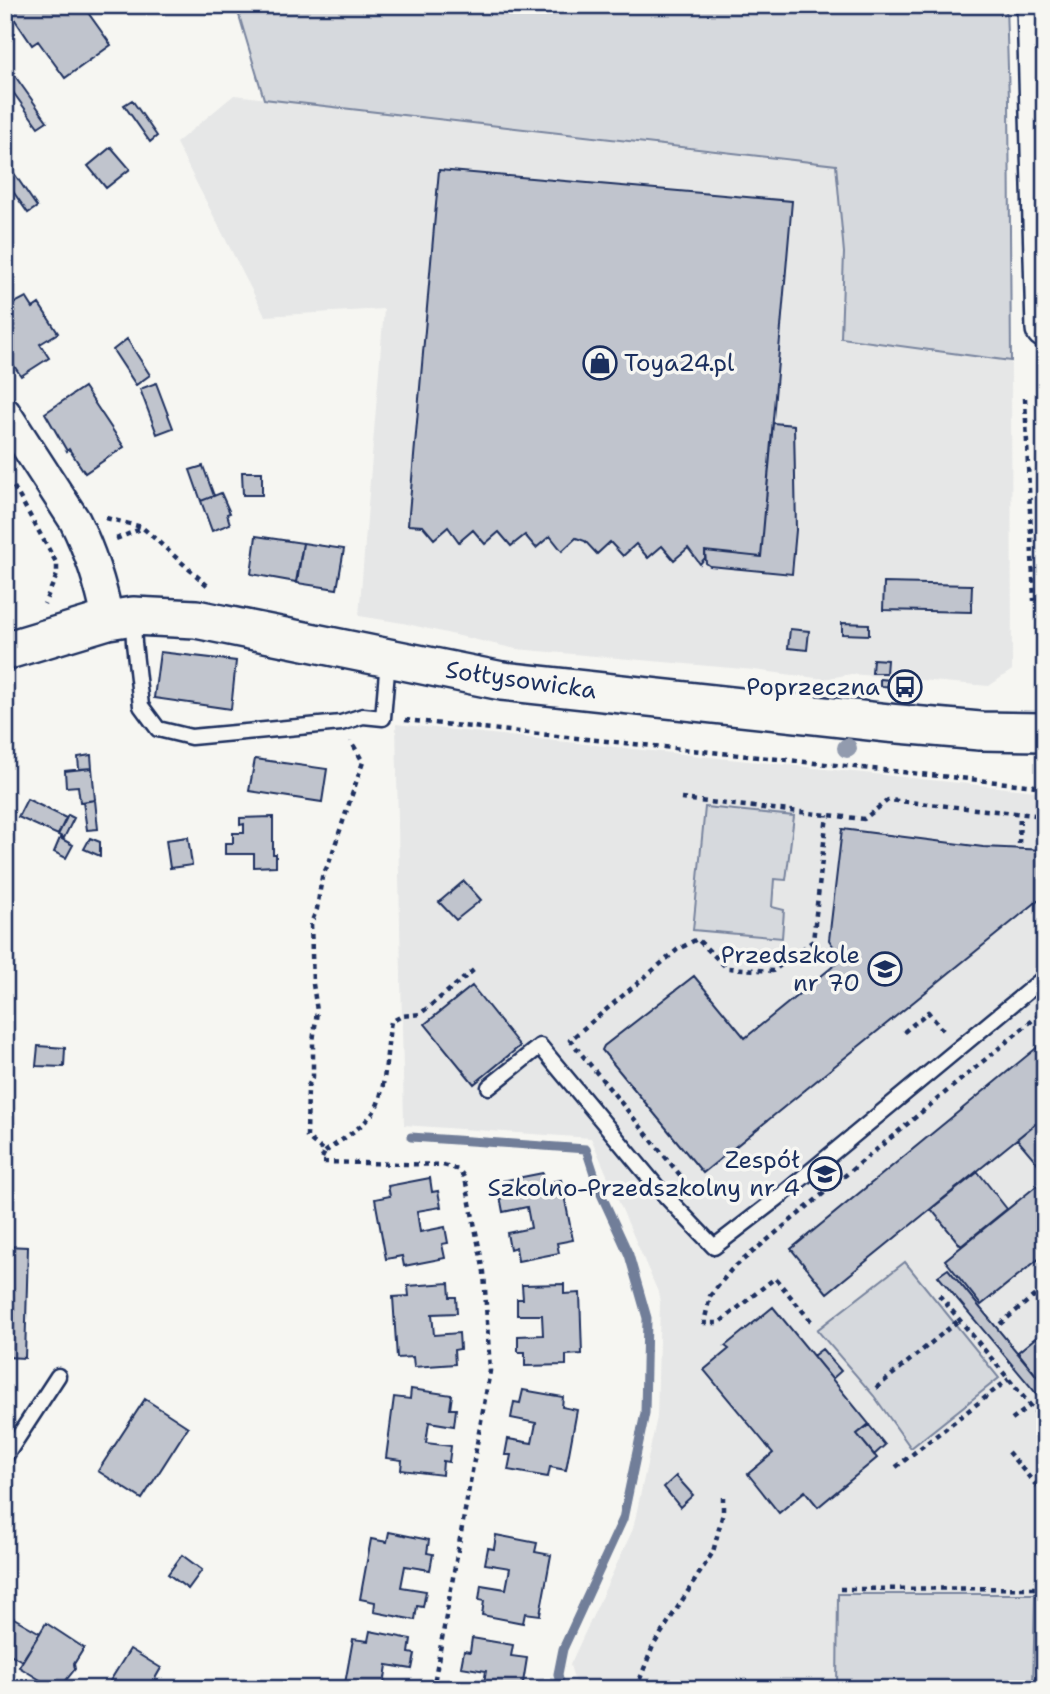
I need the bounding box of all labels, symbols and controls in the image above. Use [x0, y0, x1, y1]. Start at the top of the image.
shop icon: Toya24.pl [581, 344, 619, 382]
place label: Toya24.pl [624, 347, 735, 379]
street label: Sołtysowicka [443, 654, 599, 706]
bus stop icon: Poprzeczna [886, 668, 924, 706]
place label: Poprzeczna [746, 671, 880, 703]
place label: Przedszkole nr 70 [721, 939, 860, 999]
school or university icon: Przedszkole nr 70 [866, 950, 904, 988]
place label: Zespół Szkolno-Przedszkolny nr 4 [487, 1144, 800, 1204]
school or university icon: Zespół Szkolno-Przedszkolny nr 4 [806, 1155, 844, 1193]

